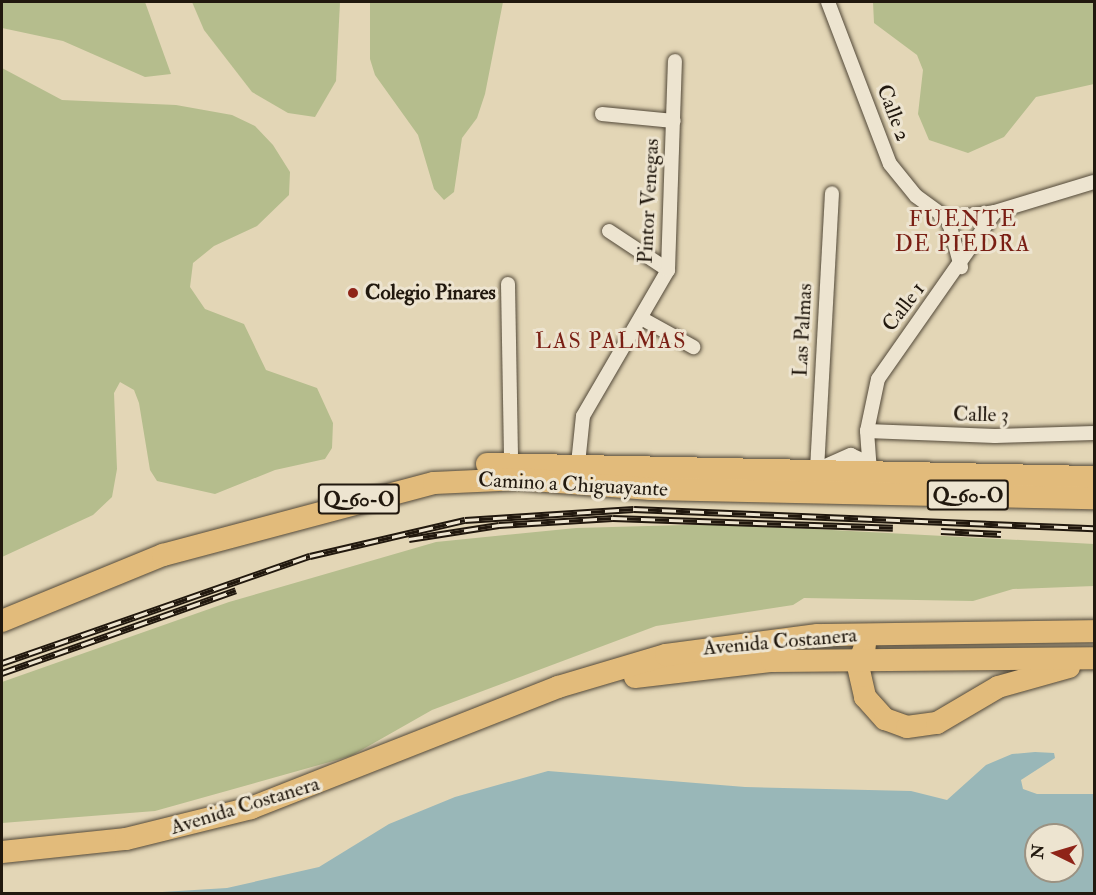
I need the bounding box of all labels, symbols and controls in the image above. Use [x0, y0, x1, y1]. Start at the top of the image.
street label: Calle 2 [871, 81, 915, 145]
street label: Pintor Venegas [633, 138, 665, 264]
district label: FUENTE DE PIEDRA [895, 206, 1031, 258]
street label: Calle 1 [877, 277, 931, 337]
place label: Colegio Pinares [365, 280, 496, 306]
street label: Las Palmas [788, 283, 818, 377]
marker: Colegio Pinares [346, 286, 360, 300]
district label: LAS PALMAS [535, 329, 687, 355]
street label: Calle 3 [953, 402, 1009, 428]
street label: Camino a Chiguayante [477, 467, 669, 503]
road number: Q-60-O [926, 478, 1010, 512]
road number: Q-60-O [317, 482, 401, 516]
street label: Avenida Costanera [702, 623, 858, 661]
street label: Avenida Costanera [168, 771, 322, 841]
north arrow [1024, 823, 1084, 883]
text: N [1027, 844, 1049, 860]

